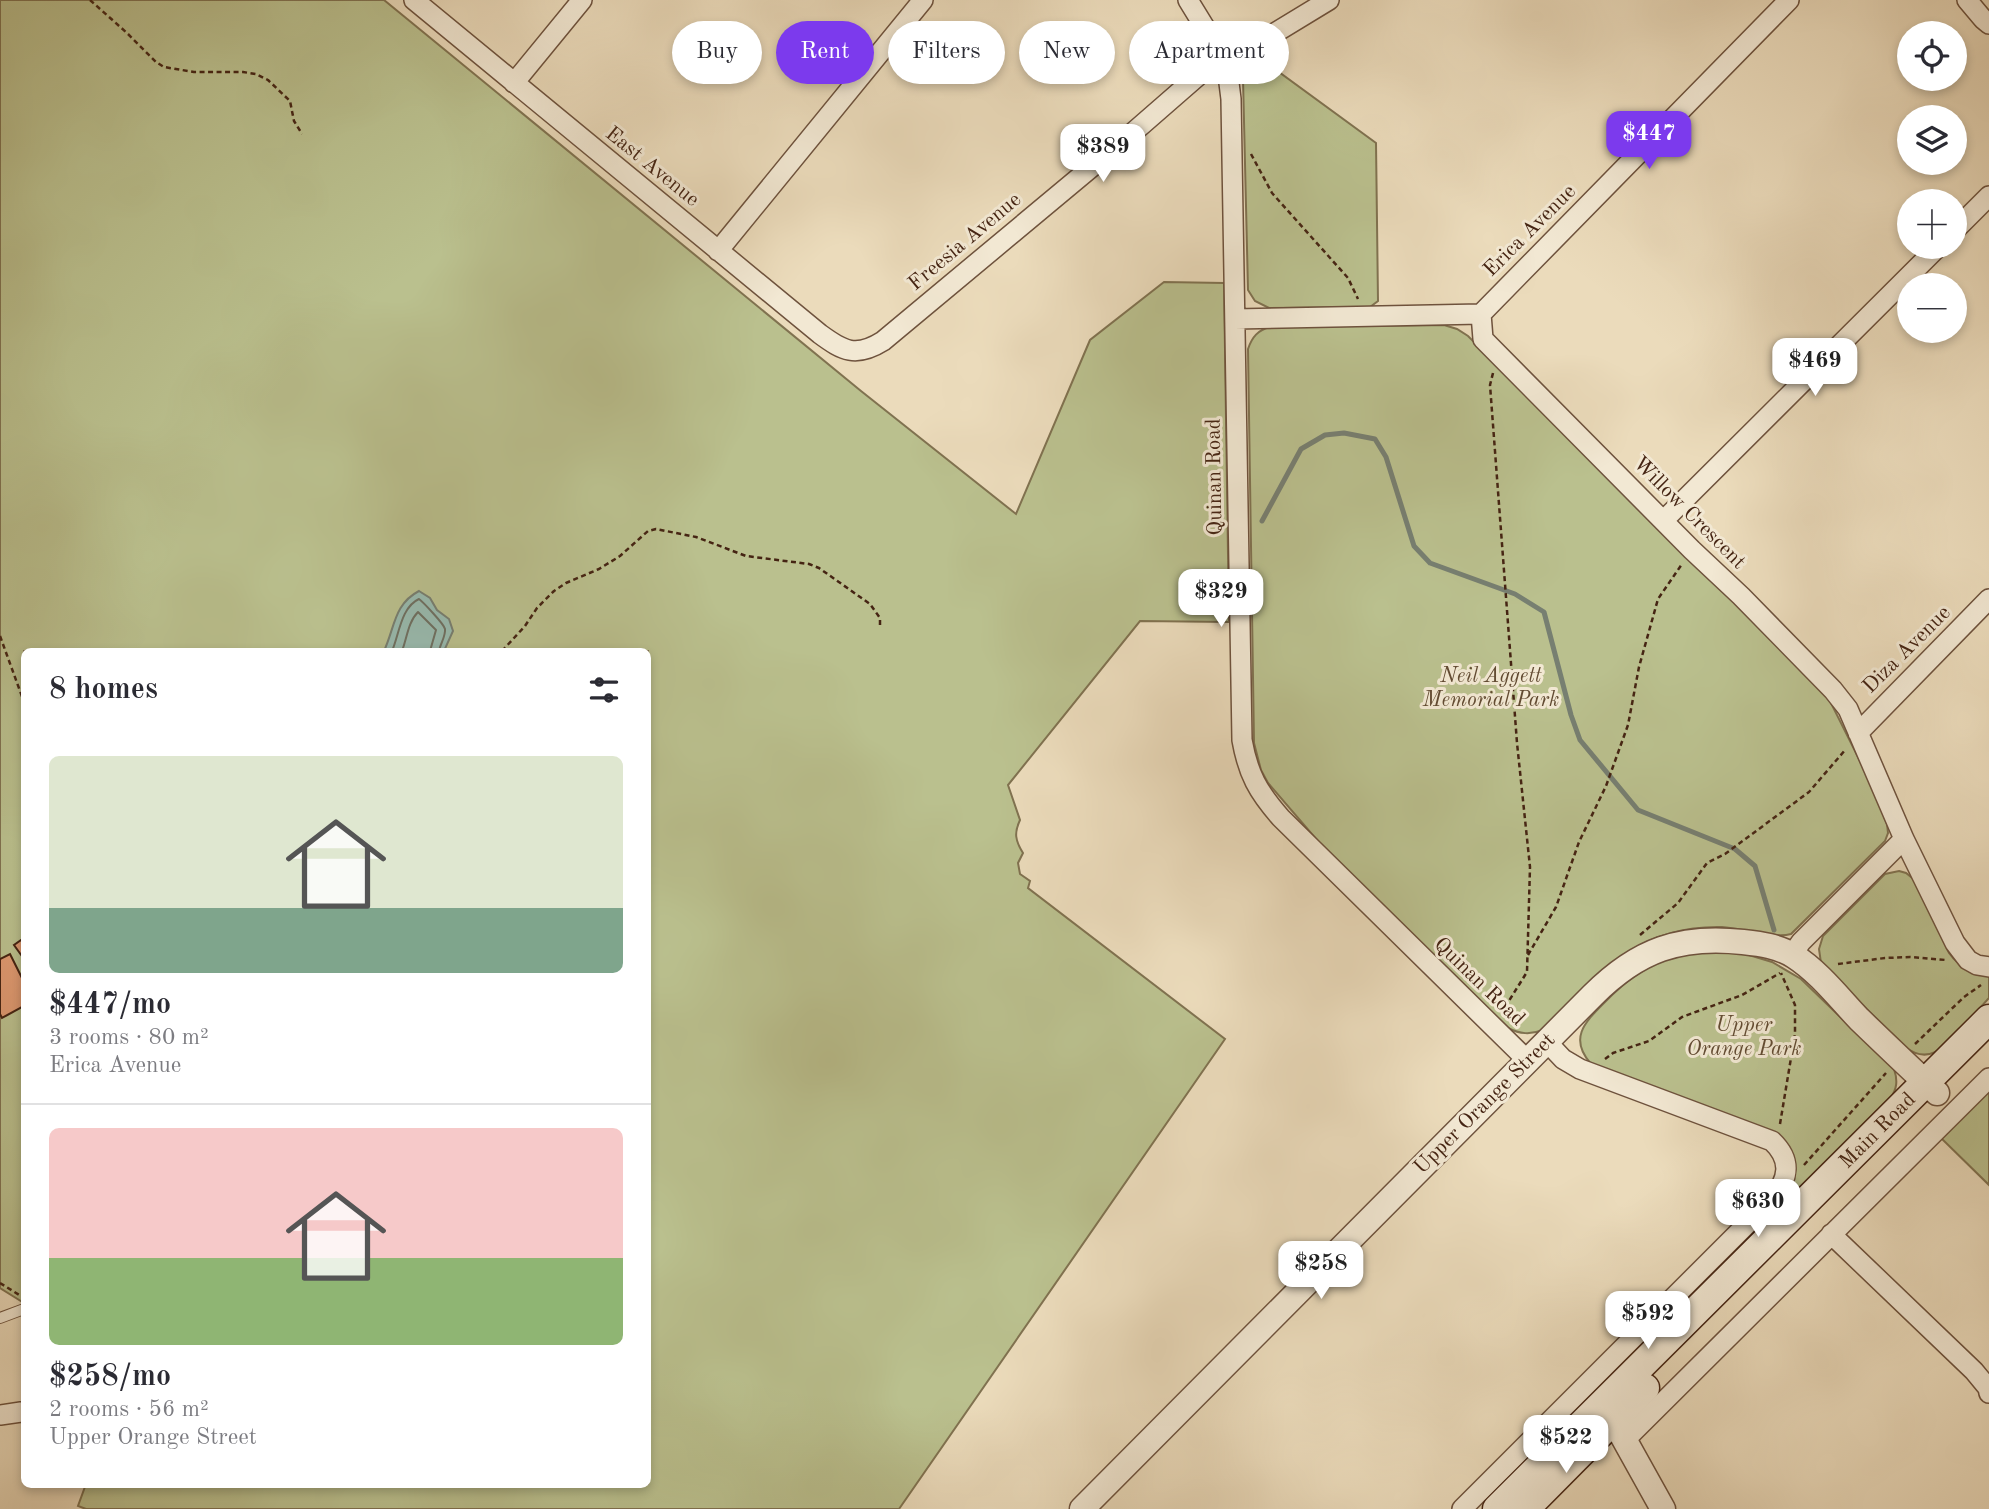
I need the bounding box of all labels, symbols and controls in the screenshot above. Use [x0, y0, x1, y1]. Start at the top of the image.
chip: Buy [672, 21, 762, 84]
chip: Rent [776, 21, 874, 84]
chip: Filters [888, 21, 1005, 84]
chip: New [1019, 21, 1115, 84]
chip: Apartment [1129, 21, 1289, 84]
map controls [1897, 21, 1967, 343]
button: locate [1897, 21, 1967, 91]
button: layers [1897, 105, 1967, 175]
pin: $447 [1608, 111, 1690, 171]
text: $447 [1622, 122, 1676, 145]
street label: East Avenue [601, 123, 703, 211]
pin: $389 [1062, 124, 1144, 184]
text: $389 [1076, 135, 1130, 158]
street label: Erica Avenue [1480, 181, 1580, 281]
street label: Freesia Avenue [905, 189, 1025, 295]
button: + [1897, 189, 1967, 259]
button: − [1897, 273, 1967, 343]
pin: $469 [1774, 338, 1856, 398]
text: $469 [1788, 349, 1842, 372]
street label: Quinan Road [1203, 418, 1227, 536]
street label: Willow Crescent [1629, 453, 1749, 573]
pin: $329 [1180, 570, 1262, 629]
text: $329 [1194, 580, 1248, 603]
street label: Diza Avenue [1859, 602, 1955, 698]
park label: Neil Aggett Memorial Park [1422, 666, 1559, 711]
icon: filters [585, 671, 623, 709]
text: 8 homes [49, 675, 158, 705]
icon: home [273, 801, 399, 927]
street label: Quinan Road [1430, 934, 1529, 1030]
text: $447/mo [49, 990, 171, 1020]
park label: Upper Orange Park [1686, 1015, 1802, 1060]
text: 3 rooms · 80 m² [49, 1026, 209, 1049]
street label: Upper Orange Street [1410, 1029, 1560, 1179]
text: Erica Avenue [49, 1054, 181, 1077]
street label: Main Road [1836, 1089, 1920, 1173]
icon: home [273, 1173, 399, 1299]
pin: $630 [1717, 1180, 1799, 1239]
text: $630 [1731, 1190, 1785, 1213]
pin: $258 [1280, 1242, 1362, 1301]
text: $258 [1294, 1252, 1348, 1275]
pin: $592 [1607, 1292, 1689, 1351]
text: $592 [1621, 1302, 1675, 1325]
text: $258/mo [49, 1362, 171, 1392]
text: 2 rooms · 56 m² [49, 1398, 209, 1421]
pin: $522 [1525, 1416, 1607, 1475]
text: Upper Orange Street [49, 1426, 257, 1449]
text: $522 [1539, 1426, 1593, 1449]

